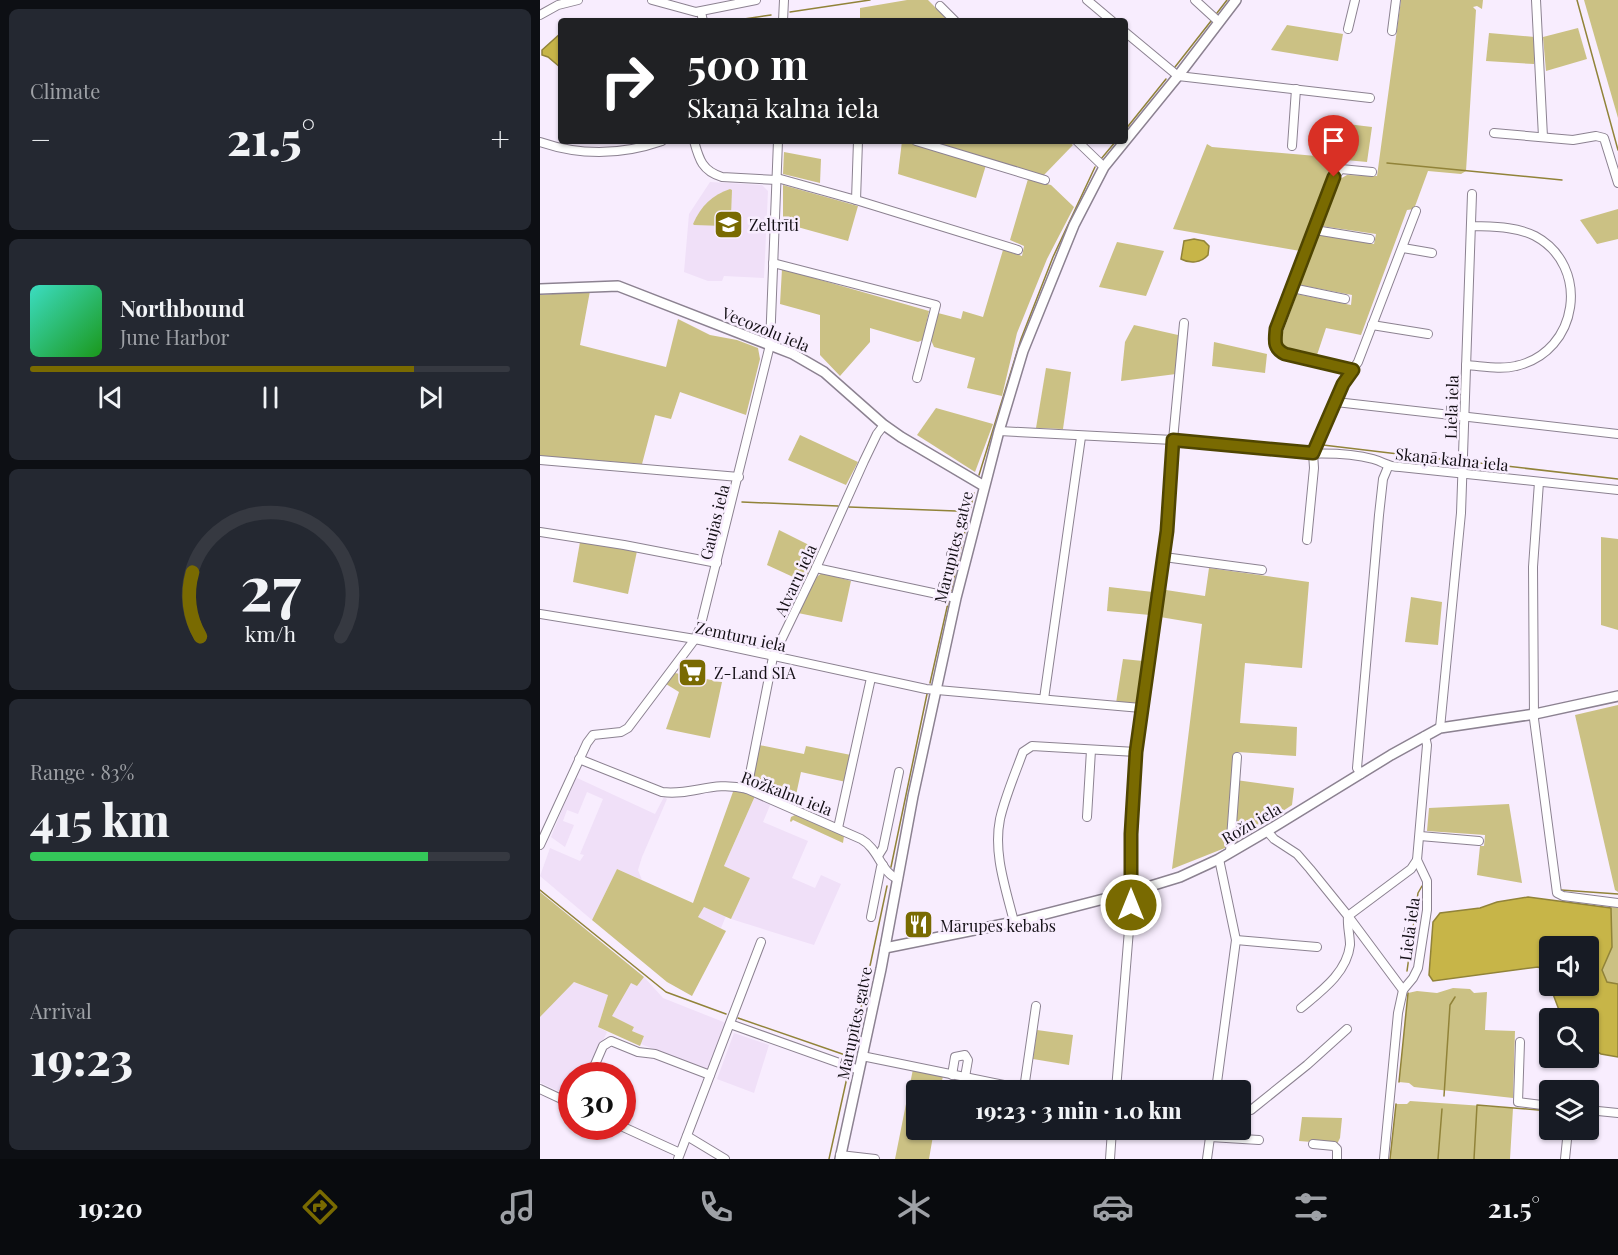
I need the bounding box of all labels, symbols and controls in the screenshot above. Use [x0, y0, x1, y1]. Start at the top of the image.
text: 500 m [687, 35, 808, 91]
icon: right [588, 42, 666, 120]
text: Climate [30, 77, 100, 104]
text: Skaņā kalna iela [687, 89, 879, 125]
text: 21.5° [227, 107, 315, 167]
pin [1308, 115, 1359, 177]
text: − [30, 116, 51, 160]
text: + [491, 116, 510, 160]
icon: arrive [1317, 124, 1350, 157]
school or university icon: Zeltrīti [712, 208, 744, 240]
place label: Zeltrīti [749, 214, 799, 235]
text: Northbound [120, 293, 245, 323]
street label: Vecozolu iela [718, 301, 813, 356]
text: June Harbor [120, 323, 230, 350]
street label: Lielā iela [1439, 375, 1463, 439]
icon: previous [94, 381, 127, 414]
icon: pause [254, 381, 287, 414]
icon: next [414, 381, 447, 414]
street label: Skaņā kalna iela [1394, 443, 1510, 476]
street label: Gaujas iela [694, 482, 734, 562]
street label: Mārupītes gatve [929, 489, 977, 605]
street label: Atvaru iela [769, 541, 821, 620]
text: 27 [239, 543, 301, 627]
street label: Zemturu iela [694, 616, 788, 656]
text: km/h [244, 619, 296, 647]
supermarket icon: Z-Land SIA [677, 656, 709, 688]
place label: Z-Land SIA [714, 662, 797, 683]
text: Range · 83% [30, 758, 134, 785]
street label: Rožkalnu iela [738, 766, 836, 820]
text: 415 km [30, 788, 170, 848]
street label: Rožu iela [1217, 798, 1285, 848]
position arrow [1099, 873, 1163, 937]
street label: Lielā iela [1394, 896, 1424, 962]
restaurant icon: Mārupes kebabs [903, 909, 935, 941]
place label: Mārupes kebabs [940, 915, 1056, 936]
map controls [1539, 936, 1599, 1140]
button: sound [1539, 936, 1599, 996]
street label: Mārupītes gatve [832, 965, 876, 1081]
text: Arrival [30, 997, 92, 1024]
button: search [1539, 1008, 1599, 1068]
text: 19:23 [30, 1027, 133, 1087]
speed limit sign: 30 [558, 1062, 636, 1140]
button: layers [1539, 1080, 1599, 1140]
text: 19:23 · 3 min · 1.0 km [975, 1095, 1182, 1125]
icon: directions [299, 1186, 341, 1228]
icon: music [497, 1186, 539, 1228]
icon: phone [695, 1186, 737, 1228]
icon: climate [893, 1186, 935, 1228]
icon: car [1092, 1186, 1134, 1228]
icon: filters [1290, 1186, 1332, 1228]
text: 19:20 [78, 1189, 143, 1225]
text: 21.5° [1488, 1189, 1540, 1225]

